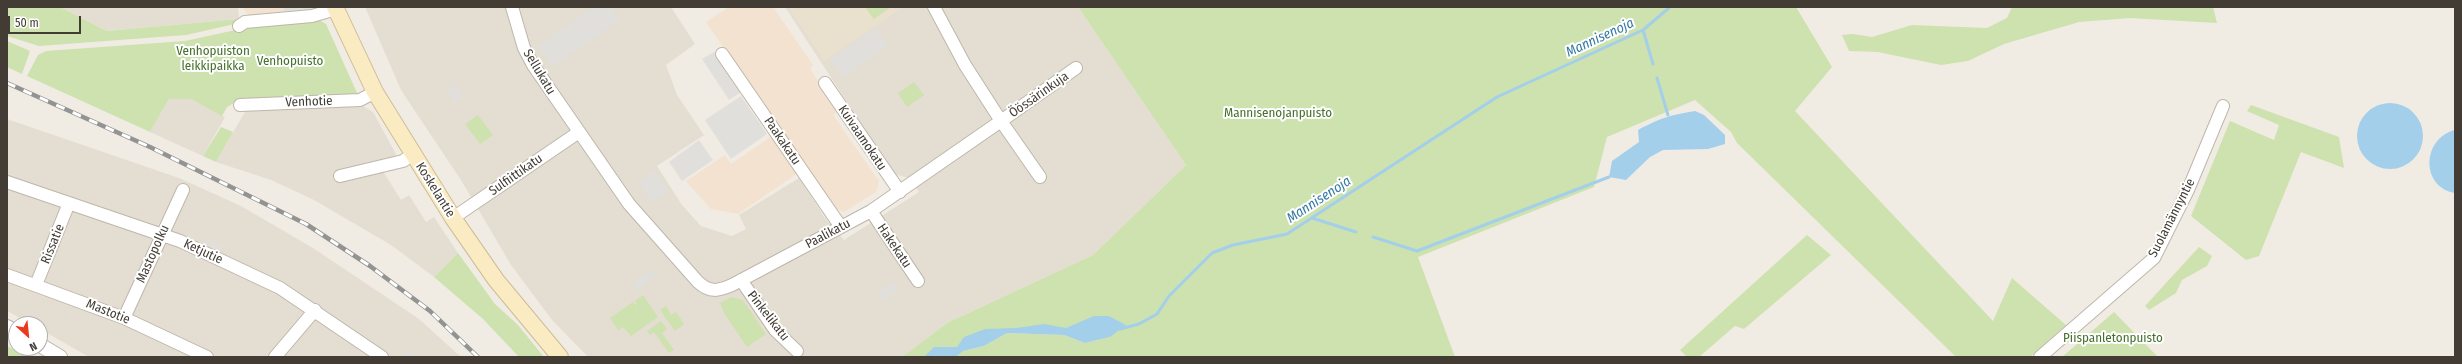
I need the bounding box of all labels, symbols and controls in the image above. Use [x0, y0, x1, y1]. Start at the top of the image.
scale bar [10, 8, 83, 34]
water label: Mannisenoja [1563, 15, 1637, 61]
text: 50 m [15, 16, 39, 30]
park label: Venhopuiston leikkipaikka [176, 43, 250, 74]
street label: Sellukatu [519, 47, 559, 97]
park label: Venhopuisto [257, 53, 323, 69]
street label: Öössärinkuja [1006, 69, 1072, 121]
street label: Venhotie [285, 93, 333, 111]
street label: Kuivaamokatu [834, 102, 890, 174]
park label: Mannisenojanpuisto [1224, 105, 1332, 121]
street label: Paakakatu [760, 114, 804, 168]
street label: Sulfiittikatu [486, 151, 546, 199]
street label: Koskelantie [412, 160, 458, 220]
water label: Mannisenoja [1284, 173, 1354, 227]
street label: Suolamännyntie [2145, 176, 2199, 260]
street label: Paalikatu [803, 216, 853, 252]
street label: Hakekatu [874, 221, 914, 271]
street label: Rissatie [38, 222, 68, 266]
street label: Mastopolku [133, 223, 173, 285]
street label: Ketjutie [181, 236, 225, 268]
street label: Pinkelikatu [744, 288, 792, 344]
street label: Mastotie [84, 296, 132, 328]
north arrow [8, 316, 48, 356]
park label: Piispanletonpuisto [2063, 330, 2163, 346]
text: N [27, 339, 39, 354]

